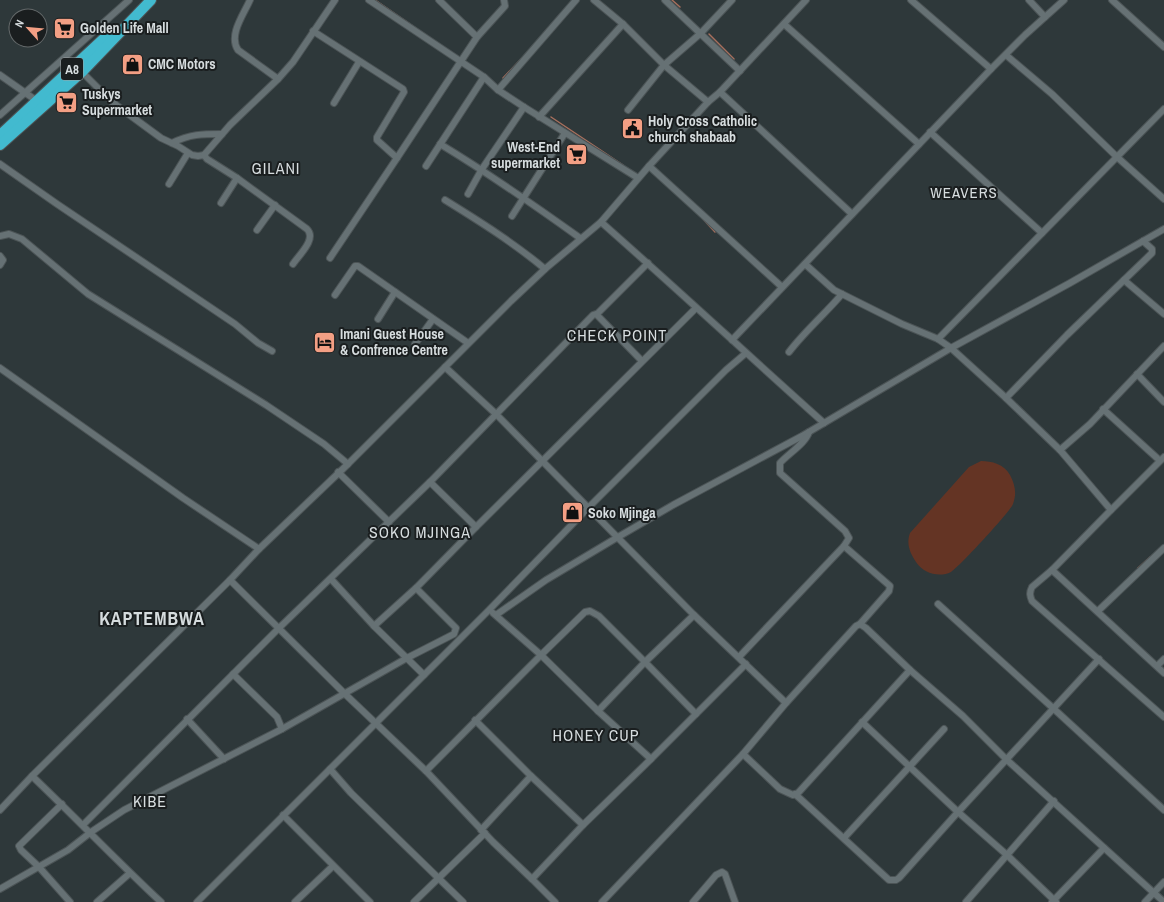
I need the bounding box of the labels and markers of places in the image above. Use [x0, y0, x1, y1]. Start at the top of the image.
supermarket icon: Golden Life Mall [52, 15, 78, 41]
place label: Golden Life Mall [80, 19, 169, 37]
shop icon: CMC Motors [119, 51, 145, 77]
place label: CMC Motors [148, 55, 216, 73]
place label: Tuskys Supermarket [82, 85, 152, 119]
supermarket icon: Tuskys Supermarket [53, 89, 79, 115]
place label: Holy Cross Catholic church shabaab [648, 112, 757, 146]
public building icon: Holy Cross Catholic church shabaab [619, 116, 645, 142]
place label: West-End supermarket [491, 138, 560, 172]
supermarket icon: West-End supermarket [563, 142, 589, 168]
place label: Imani Guest House & Confrence Centre [340, 325, 448, 359]
hotel icon: Imani Guest House & Confrence Centre [311, 329, 337, 355]
shop icon: Soko Mjinga [559, 500, 585, 526]
place label: Soko Mjinga [588, 504, 656, 522]

